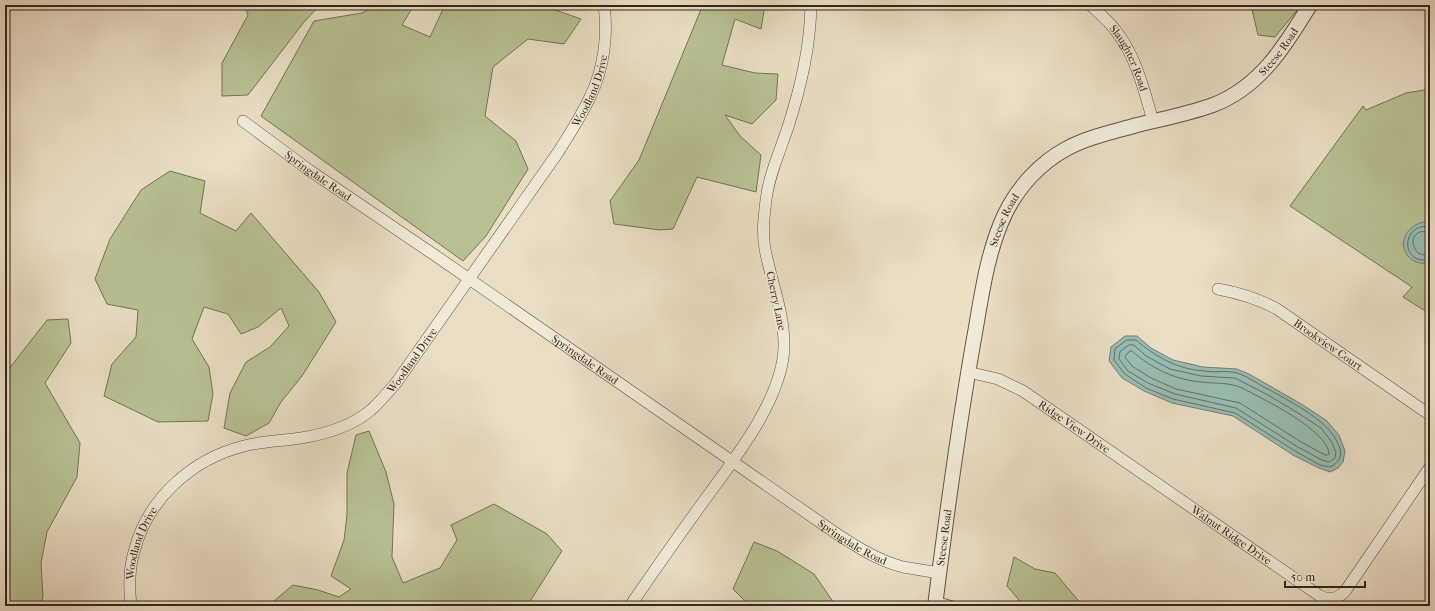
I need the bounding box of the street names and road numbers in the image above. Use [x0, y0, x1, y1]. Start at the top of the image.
street label: Slaughter Road [1107, 22, 1151, 94]
street label: Steese Road [1256, 24, 1301, 78]
street label: Woodland Drive [568, 53, 610, 130]
street label: Springdale Road [282, 148, 355, 204]
street label: Steese Road [987, 190, 1022, 248]
street label: Cherry Lane [763, 270, 789, 332]
street label: Brookview Court [1291, 316, 1365, 373]
street label: Woodland Drive [383, 325, 440, 396]
street label: Springdale Road [549, 332, 622, 388]
street label: Ridge View Drive [1036, 397, 1113, 456]
street label: Walnut Ridge Drive [1188, 502, 1275, 568]
street label: Woodland Drive [123, 503, 160, 581]
street label: Steese Road [934, 507, 954, 567]
street label: Springdale Road [816, 516, 890, 568]

